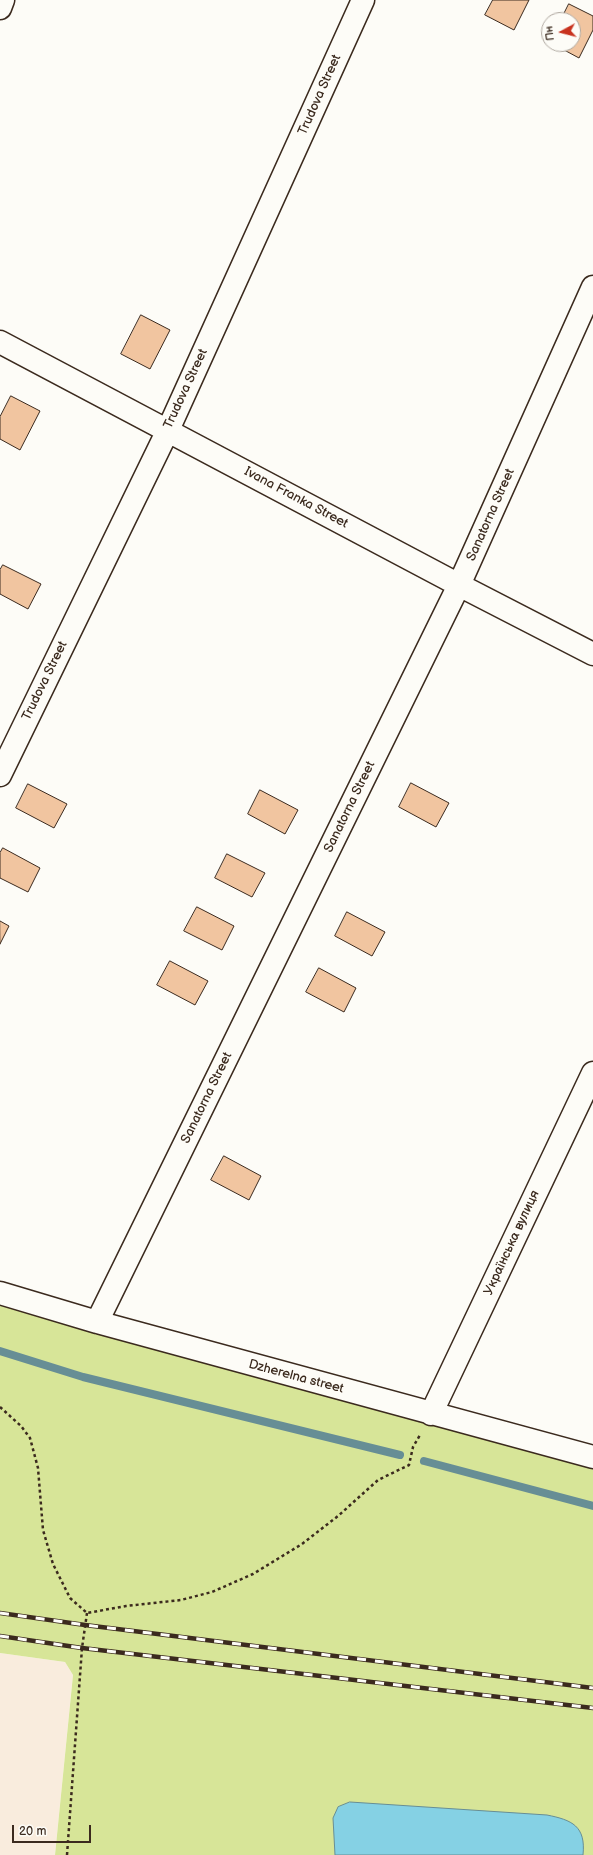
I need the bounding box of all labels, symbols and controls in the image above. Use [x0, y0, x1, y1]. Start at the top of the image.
north arrow [541, 12, 581, 52]
text: Пн [542, 25, 557, 41]
street label: Trudova Street [295, 52, 345, 138]
street label: Trudova Street [161, 346, 211, 432]
street label: Ivana Franka Street [241, 464, 351, 532]
street label: Sanatorna Street [464, 466, 518, 564]
street label: Trudova Street [19, 639, 71, 723]
street label: Sanatorna Street [321, 759, 379, 855]
street label: Sanatorna Street [178, 1050, 236, 1146]
street label: Українська вулиця [481, 1188, 543, 1298]
street label: Dzherelna street [247, 1357, 345, 1397]
scale bar [14, 1817, 93, 1843]
text: 20 m [19, 1824, 46, 1839]

